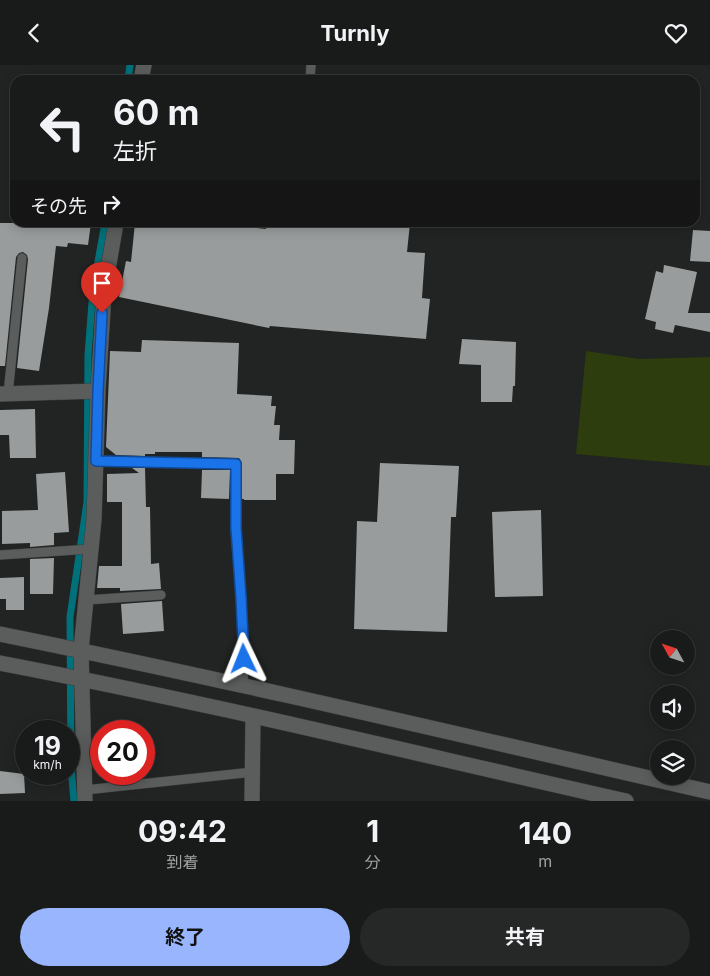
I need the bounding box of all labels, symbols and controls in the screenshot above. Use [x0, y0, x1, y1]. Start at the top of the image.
icon: back [20, 19, 48, 47]
icon: heart [662, 19, 690, 47]
text: Turnly [320, 20, 390, 46]
text: 60 m [113, 91, 200, 133]
icon: left [30, 95, 95, 160]
text: 左折 [113, 138, 157, 164]
icon: right [97, 190, 125, 218]
text: その先 [30, 195, 87, 218]
pin [81, 262, 123, 313]
icon: arrive [88, 269, 116, 297]
north arrow [650, 630, 695, 675]
map controls [650, 630, 695, 785]
position arrow [217, 632, 269, 684]
button: sound [650, 685, 695, 730]
speed limit sign: 20 [90, 720, 155, 785]
text: 19 [34, 731, 61, 761]
button: layers [650, 740, 695, 785]
text: km/h [33, 757, 62, 772]
text: 09:42 [138, 813, 227, 849]
text: 1 [366, 813, 379, 849]
text: 140 [519, 815, 572, 851]
text: m [538, 851, 552, 871]
text: 到着 [166, 852, 198, 872]
text: 分 [365, 852, 381, 872]
button: 終了 [20, 908, 350, 966]
button: 共有 [360, 908, 690, 966]

